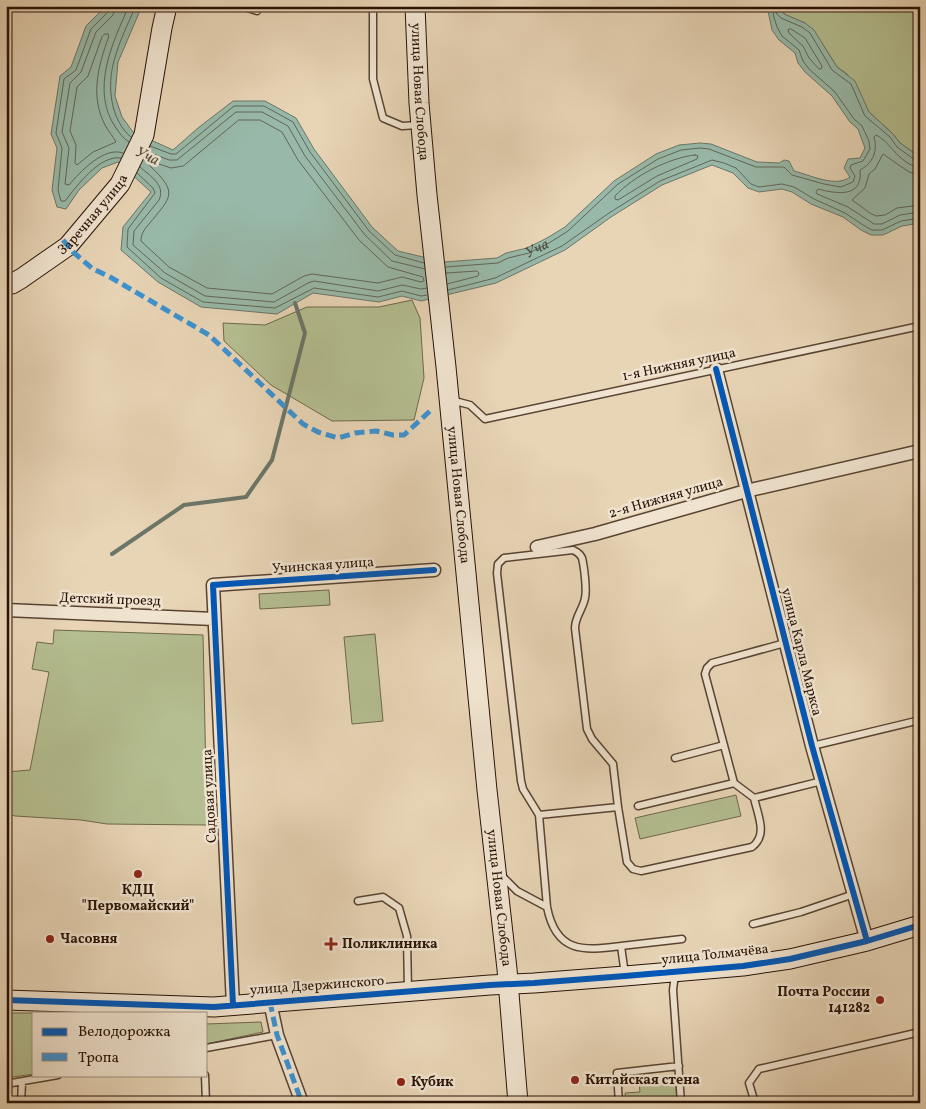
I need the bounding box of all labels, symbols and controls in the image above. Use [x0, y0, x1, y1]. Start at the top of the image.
street label: улица Новая Слобода [406, 23, 433, 162]
water label: Уча [132, 142, 162, 172]
street label: Заречная улица [54, 171, 133, 260]
water label: Уча [522, 234, 553, 264]
street label: 1-я Нижняя улица [620, 344, 738, 386]
street label: улица Новая Слобода [442, 425, 475, 565]
street label: 2-я Нижняя улица [607, 473, 725, 523]
street label: Учинская улица [271, 553, 375, 579]
street label: улица Карла Маркса [776, 586, 826, 718]
street label: Детский проезд [59, 589, 161, 611]
street label: Садовая улица [198, 748, 222, 844]
street label: улица Новая Слобода [482, 828, 516, 968]
marker: КДЦ "Первомайский" [132, 868, 144, 880]
place label: КДЦ "Первомайский" [82, 881, 194, 916]
place label: Часовня [60, 930, 117, 949]
marker: Часовня [44, 933, 56, 945]
place label: Поликлиника [342, 935, 438, 954]
marker: Поликлиника [324, 937, 338, 951]
street label: улица Толмачёва [660, 940, 770, 970]
street label: улица Дзержинского [249, 972, 385, 1000]
place label: Почта России 141282 [777, 983, 870, 1018]
marker: Почта России 141282 [874, 994, 886, 1006]
legend [32, 1012, 208, 1076]
text: Велодорожка [78, 1022, 171, 1043]
text: Тропа [78, 1048, 119, 1069]
place label: Китайская стена [585, 1071, 700, 1090]
place label: Кубик [411, 1073, 454, 1092]
marker: Китайская стена [569, 1074, 581, 1086]
marker: Кубик [395, 1076, 407, 1088]

